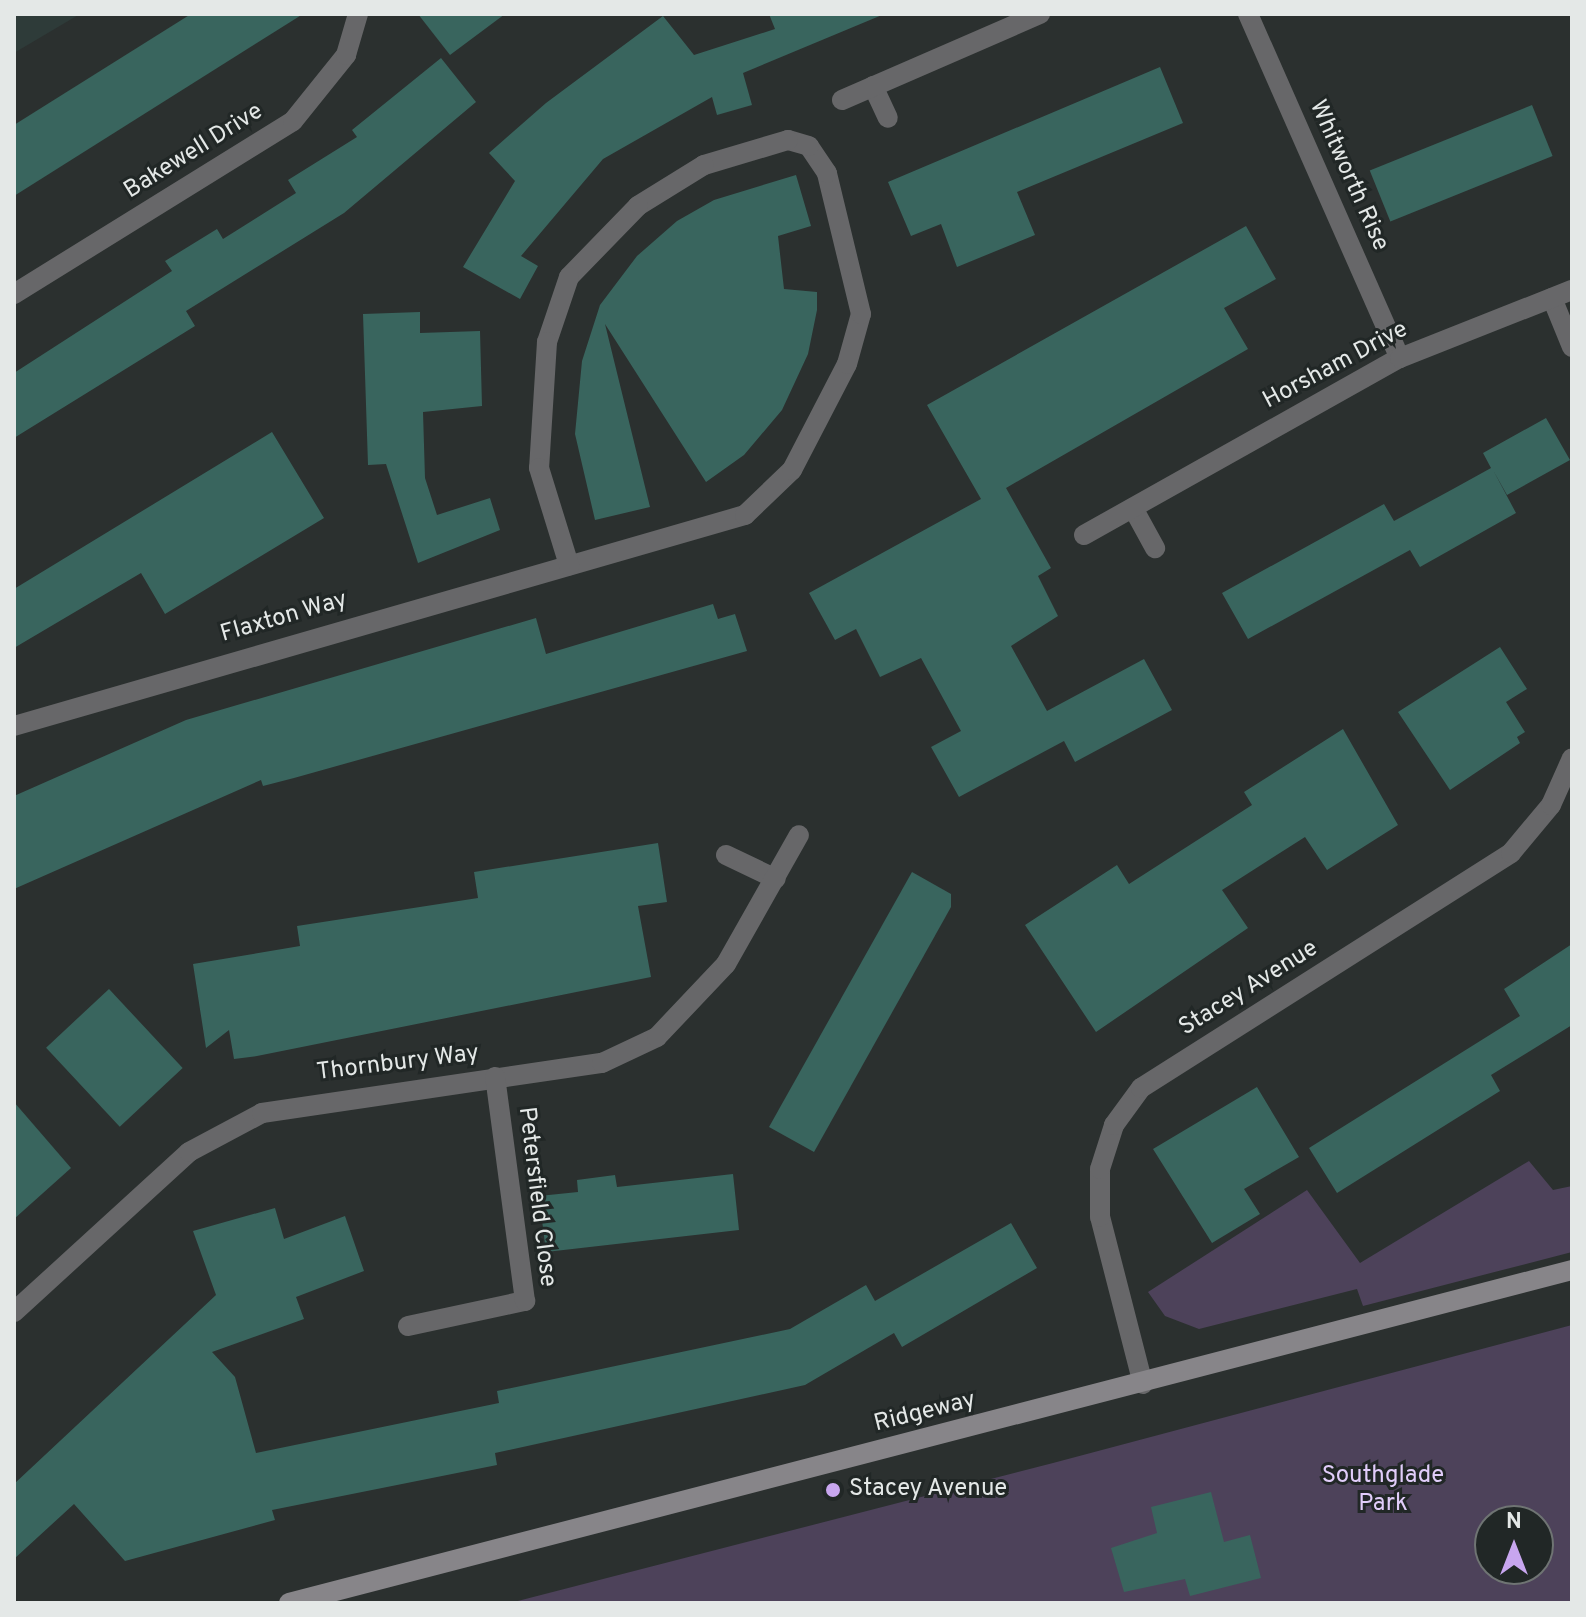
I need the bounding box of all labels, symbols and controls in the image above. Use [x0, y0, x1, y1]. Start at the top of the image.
street label: Whitworth Rise [1302, 96, 1394, 256]
street label: Bakewell Drive [119, 98, 269, 206]
street label: Horsham Drive [1259, 316, 1413, 416]
street label: Flaxton Way [217, 586, 351, 650]
street label: Stacey Avenue [1174, 935, 1324, 1043]
street label: Thornbury Way [315, 1040, 481, 1088]
street label: Petersfield Close [511, 1105, 561, 1289]
street label: Ridgeway [871, 1386, 979, 1440]
park label: Southglade Park [1322, 1463, 1444, 1519]
place label: Stacey Avenue [849, 1476, 1008, 1504]
marker: Stacey Avenue [824, 1481, 842, 1499]
north arrow [1474, 1505, 1554, 1585]
text: N [1506, 1509, 1522, 1536]

